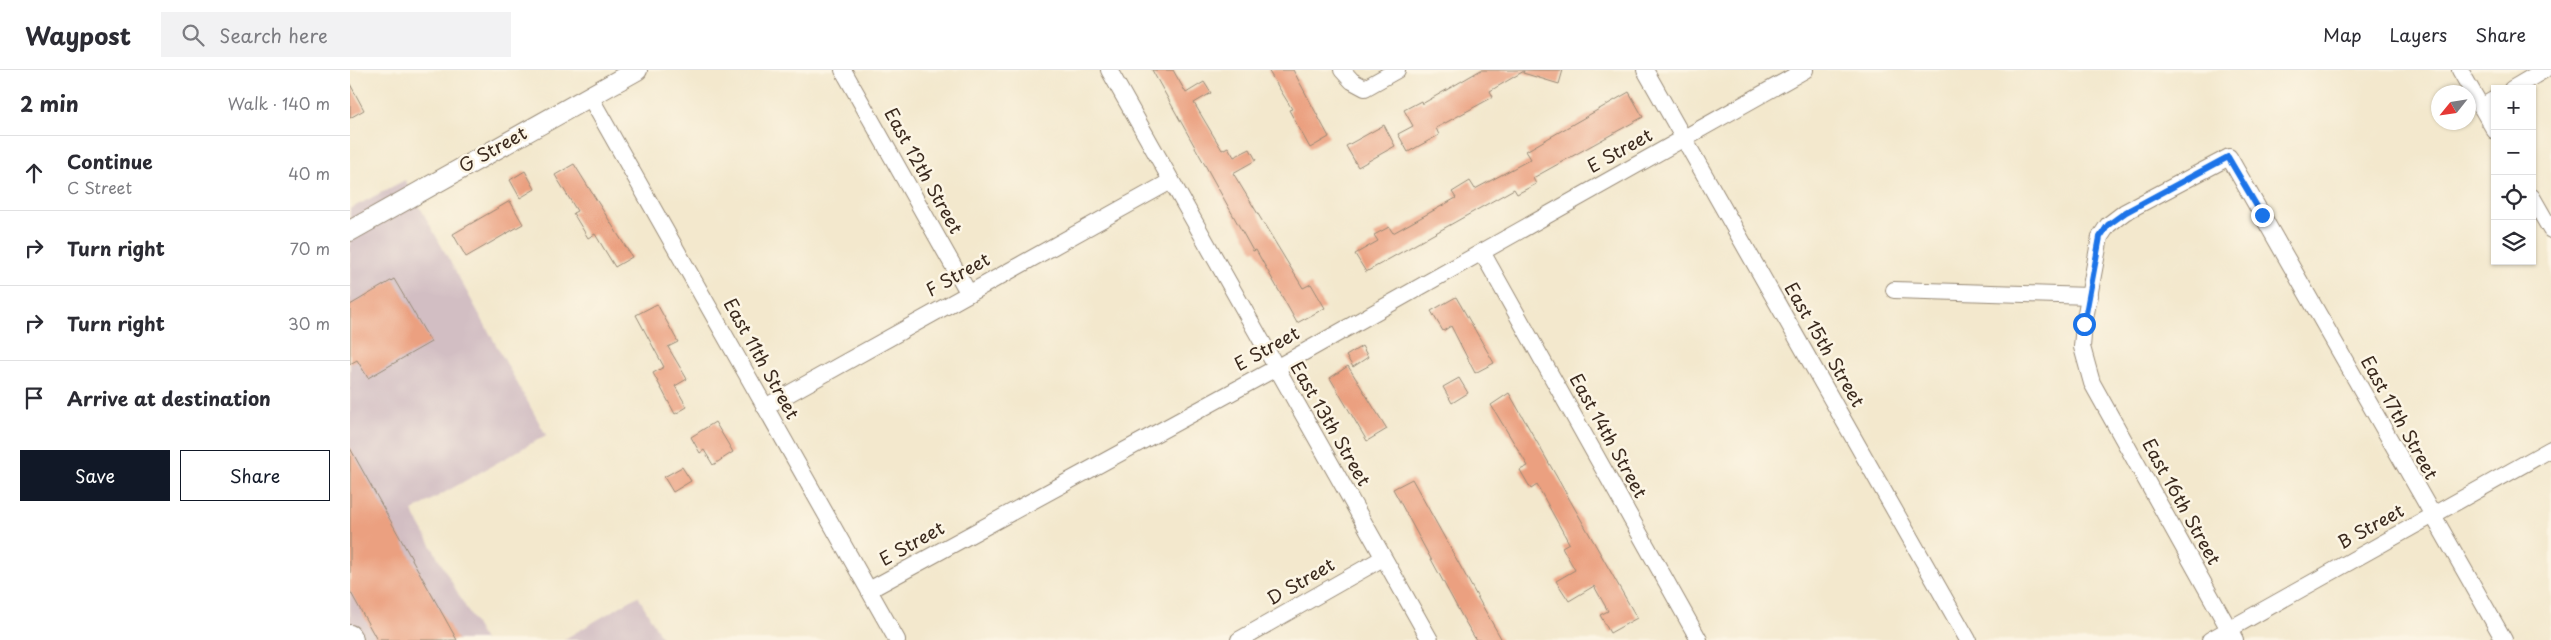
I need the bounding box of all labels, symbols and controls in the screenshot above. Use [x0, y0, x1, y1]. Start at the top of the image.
search box [161, 12, 511, 57]
text: Waypost [25, 17, 131, 53]
icon: search [179, 21, 207, 49]
text: Search here [219, 21, 328, 49]
text: Map [2323, 21, 2362, 48]
text: Layers [2390, 21, 2447, 48]
text: Share [2475, 21, 2526, 48]
north arrow [2431, 85, 2476, 130]
map controls [2491, 85, 2536, 265]
button: + [2491, 85, 2536, 130]
text: 2 min [20, 87, 79, 119]
text: Walk · 140 m [228, 91, 330, 115]
street label: East 12th Street [878, 102, 970, 238]
street label: G Street [453, 119, 531, 178]
street label: E Street [1582, 121, 1657, 179]
button: − [2491, 130, 2536, 175]
text: Continue [67, 147, 153, 175]
icon: ahead [20, 159, 48, 187]
text: 40 m [288, 161, 330, 185]
text: C Street [67, 175, 132, 199]
button: locate [2491, 175, 2536, 220]
route end [2251, 204, 2274, 227]
button: layers [2491, 220, 2536, 265]
icon: right [20, 234, 48, 262]
text: Turn right [67, 234, 165, 262]
text: 70 m [290, 236, 330, 260]
street label: F Street [920, 245, 994, 302]
street label: East 15th Street [1779, 277, 1872, 412]
street label: East 11th Street [718, 293, 807, 424]
icon: right [20, 309, 48, 337]
text: Turn right [67, 309, 165, 337]
text: 30 m [288, 311, 330, 335]
route start [2073, 313, 2096, 336]
street label: E Street [1229, 319, 1304, 377]
street label: East 17th Street [2355, 350, 2446, 484]
street label: East 13th Street [1285, 356, 1378, 491]
street label: East 14th Street [1564, 368, 1655, 503]
icon: arrive [20, 384, 48, 412]
text: Arrive at destination [67, 384, 271, 412]
street label: East 16th Street [2136, 433, 2228, 569]
button: Save [20, 450, 170, 501]
button: Share [180, 450, 330, 501]
street label: B Street [2332, 496, 2408, 555]
street label: E Street [874, 514, 949, 572]
street label: D Street [1261, 550, 1339, 611]

